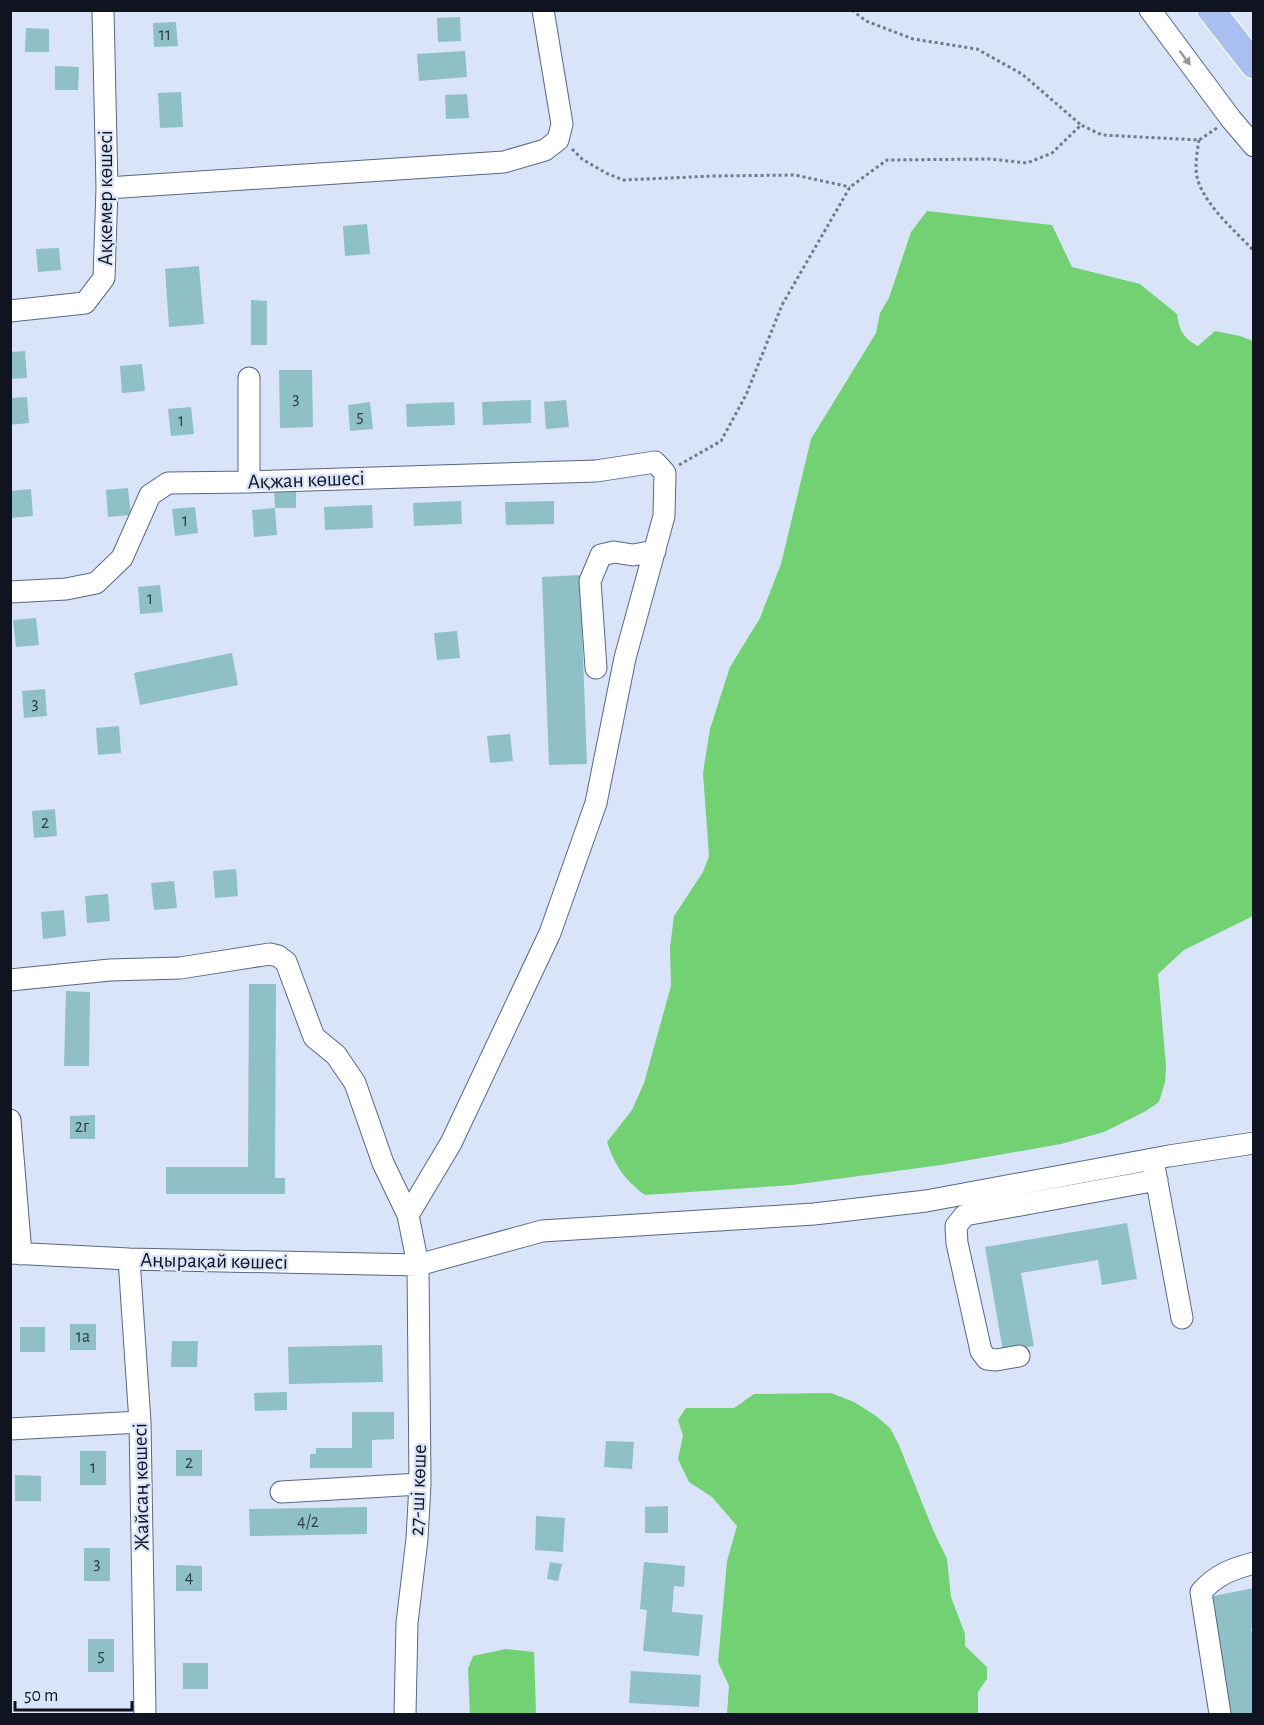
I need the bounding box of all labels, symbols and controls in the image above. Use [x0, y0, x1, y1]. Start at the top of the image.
house number: 11 [159, 26, 171, 44]
one-way arrow [1178, 50, 1190, 65]
street label: Ақкемер көшесі [95, 130, 116, 266]
house number: 3 [292, 390, 300, 408]
house number: 5 [356, 408, 364, 426]
house number: 1 [178, 412, 184, 430]
street label: Ақжан көшесі [247, 467, 365, 493]
house number: 1 [182, 512, 188, 530]
house number: 1 [147, 590, 153, 608]
house number: 3 [31, 695, 39, 713]
house number: 2 [41, 814, 49, 832]
house number: 2г [75, 1118, 90, 1136]
street label: Аңырақай көшесі [140, 1249, 288, 1273]
house number: 1а [76, 1328, 90, 1346]
street label: Жайсаң көшесі [129, 1423, 153, 1551]
street label: 27-ші көше [406, 1444, 430, 1536]
house number: 2 [185, 1454, 193, 1472]
house number: 1 [90, 1459, 96, 1477]
house number: 4/2 [297, 1513, 319, 1531]
house number: 3 [93, 1555, 101, 1573]
house number: 4 [185, 1569, 194, 1587]
house number: 5 [97, 1647, 105, 1665]
scale bar [15, 1674, 132, 1712]
text: 50 m [24, 1687, 58, 1705]

